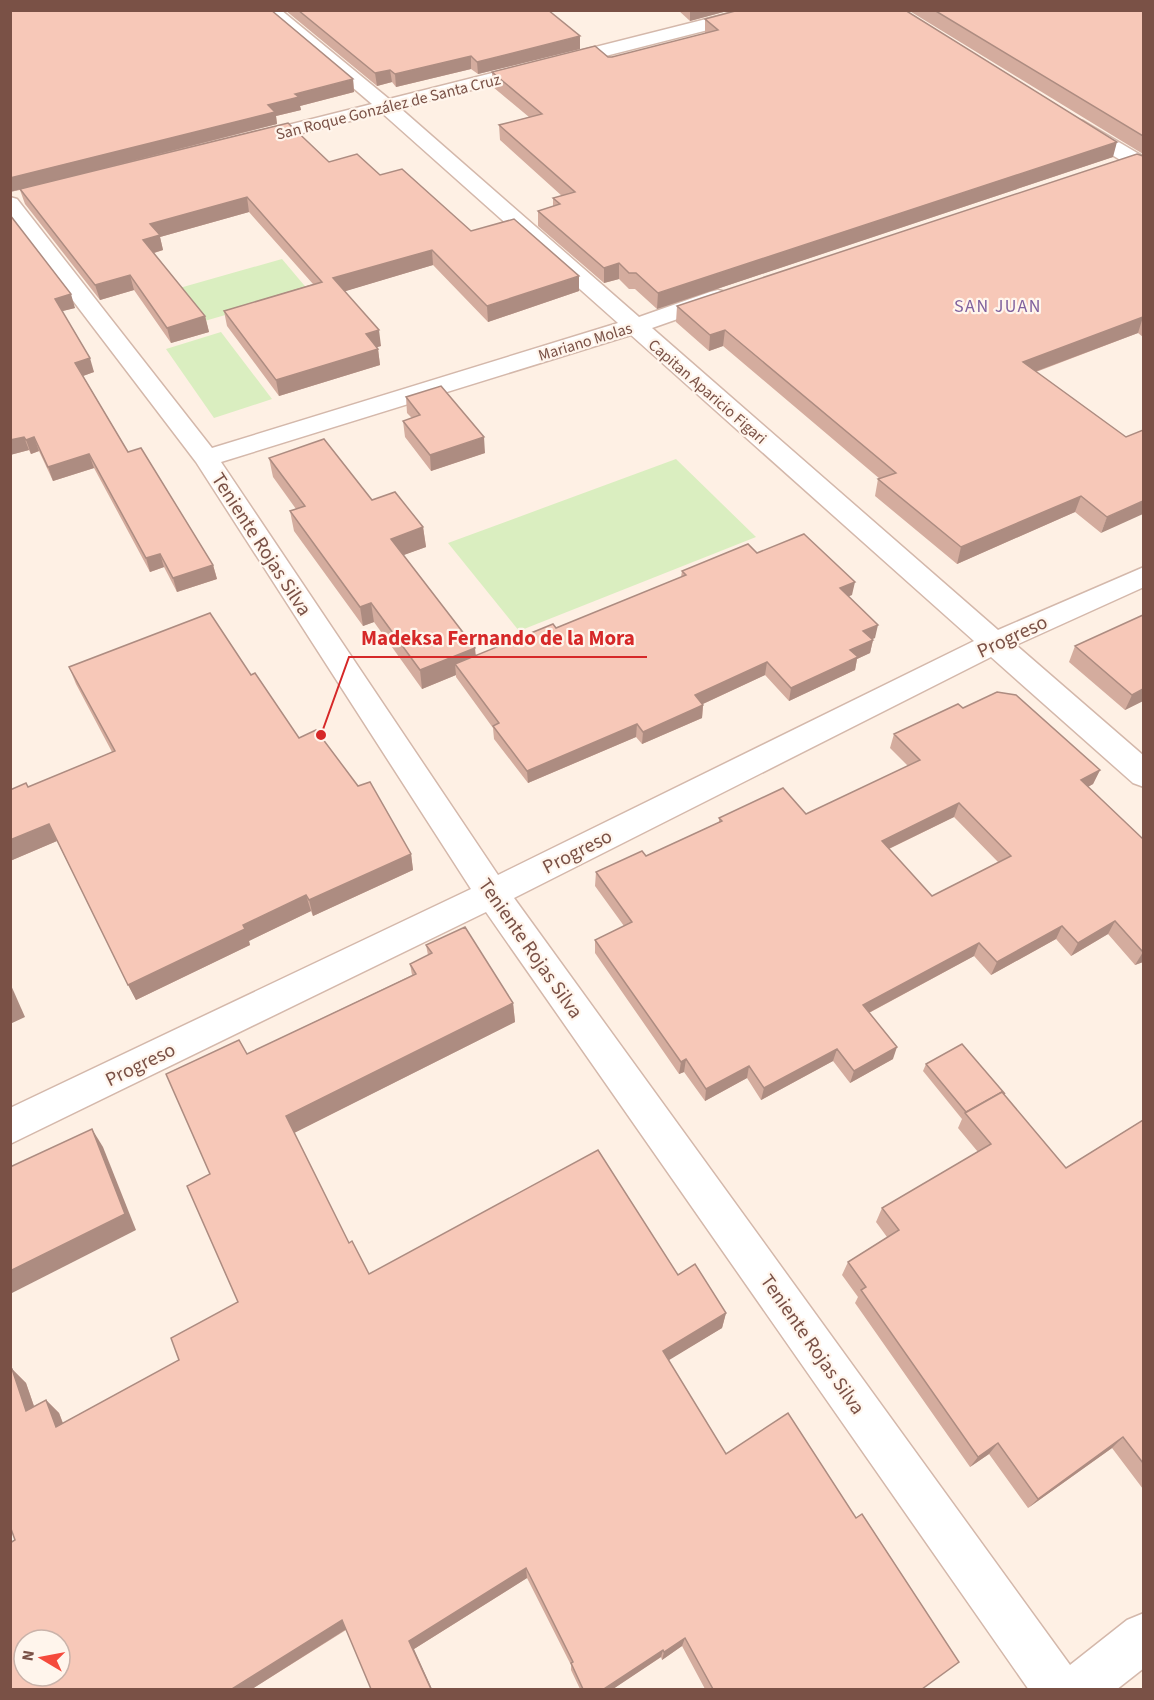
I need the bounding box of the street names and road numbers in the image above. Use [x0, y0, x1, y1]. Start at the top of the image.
street label: San Roque González de Santa Cruz [274, 68, 503, 146]
street label: Mariano Molas [536, 317, 635, 367]
street label: Capitan Aparicio Figari [643, 334, 771, 449]
street label: Teniente Rojas Silva [204, 467, 318, 622]
street label: Progreso [973, 608, 1052, 665]
street label: Progreso [538, 822, 617, 881]
street label: Teniente Rojas Silva [471, 873, 589, 1024]
street label: Progreso [101, 1036, 180, 1094]
street label: Teniente Rojas Silva [753, 1269, 871, 1420]

